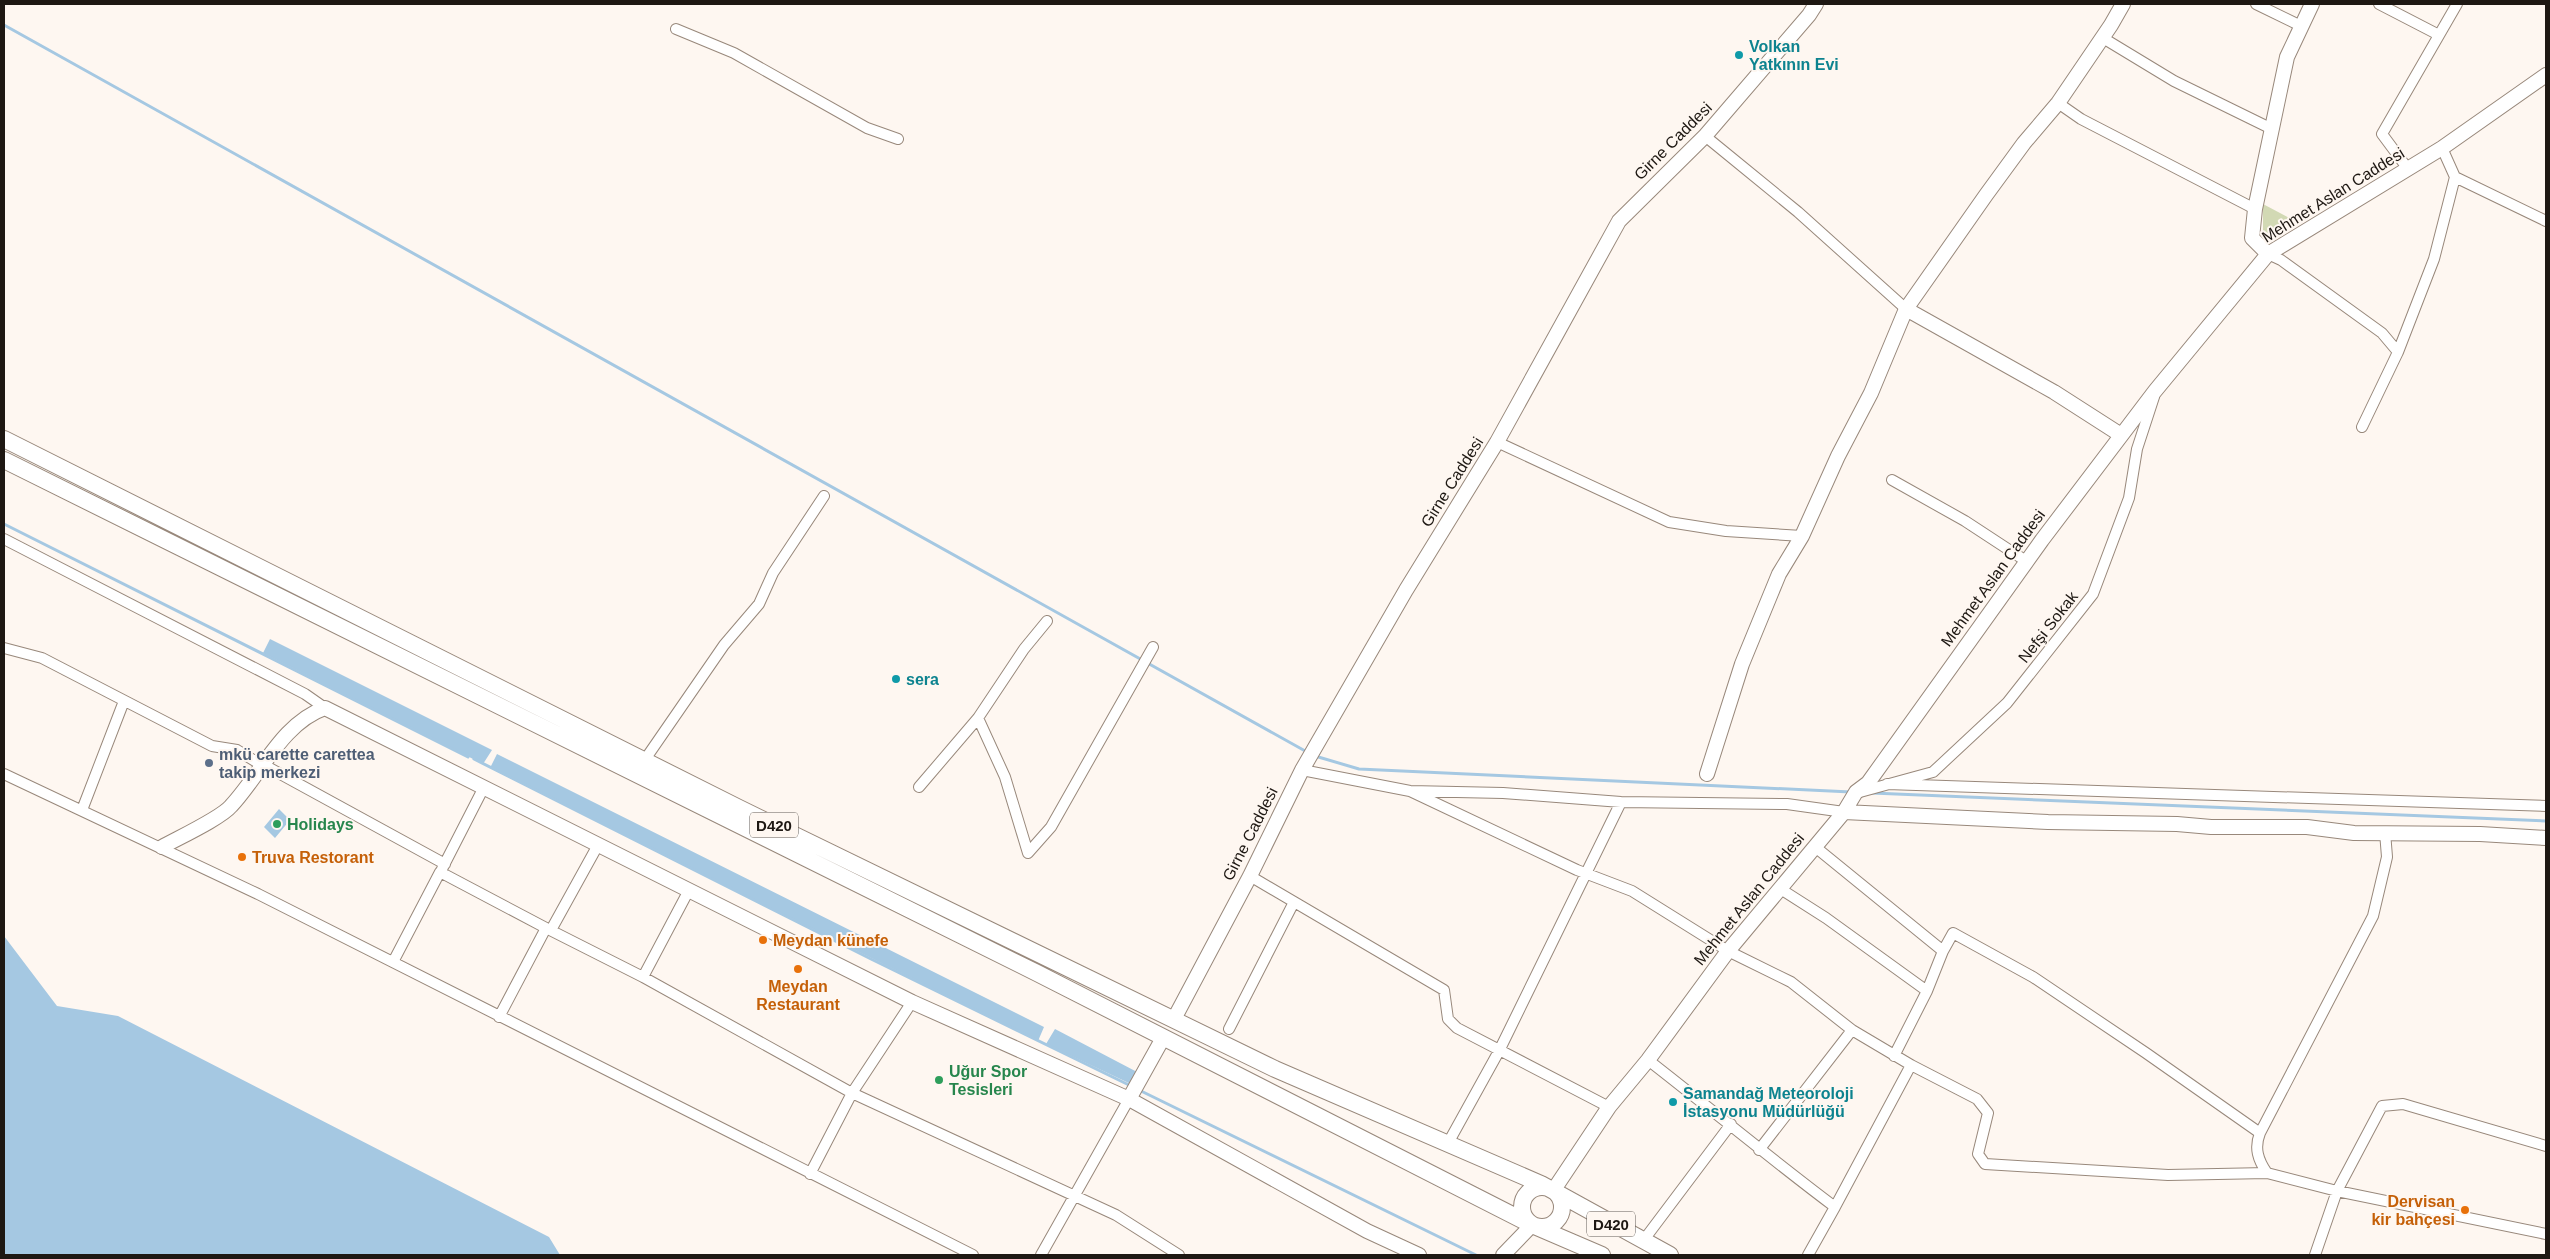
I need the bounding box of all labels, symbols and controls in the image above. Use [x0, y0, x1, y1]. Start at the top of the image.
place label: Volkan Yatkının Evi [1749, 38, 1839, 73]
marker: Volkan Yatkının Evi [1733, 49, 1745, 61]
street label: Girne Caddesi [1631, 99, 1715, 183]
street label: Mehmet Aslan Caddesi [2259, 144, 2407, 246]
street label: Girne Caddesi [1418, 434, 1486, 530]
street label: Mehmet Aslan Caddesi [1938, 506, 2048, 650]
street label: Nefşi Sokak [2015, 587, 2082, 666]
place label: sera [906, 671, 939, 688]
marker: sera [890, 673, 902, 685]
place label: mkü carette carettea takip merkezi [219, 746, 375, 781]
marker: mkü carette carettea takip merkezi [203, 757, 215, 769]
street label: Girne Caddesi [1219, 785, 1281, 883]
road number: D420 [750, 812, 798, 838]
place label: Holidays [287, 816, 354, 833]
marker: Holidays [271, 818, 283, 830]
street label: Mehmet Aslan Caddesi [1691, 830, 1807, 968]
place label: Truva Restorant [252, 849, 374, 866]
marker: Truva Restorant [236, 851, 248, 863]
place label: Meydan künefe [773, 932, 889, 949]
marker: Meydan künefe [757, 934, 769, 946]
marker: Meydan Restaurant [792, 963, 804, 975]
place label: Meydan Restaurant [756, 978, 840, 1013]
place label: Uğur Spor Tesisleri [949, 1063, 1027, 1098]
marker: Uğur Spor Tesisleri [933, 1074, 945, 1086]
place label: Samandağ Meteoroloji İstasyonu Müdürlüğü [1683, 1085, 1854, 1120]
marker: Samandağ Meteoroloji İstasyonu Müdürlüğü [1667, 1096, 1679, 1108]
place label: Dervisan kir bahçesi [2371, 1193, 2455, 1228]
marker: Dervisan kir bahçesi [2459, 1204, 2471, 1216]
road number: D420 [1587, 1212, 1635, 1236]

